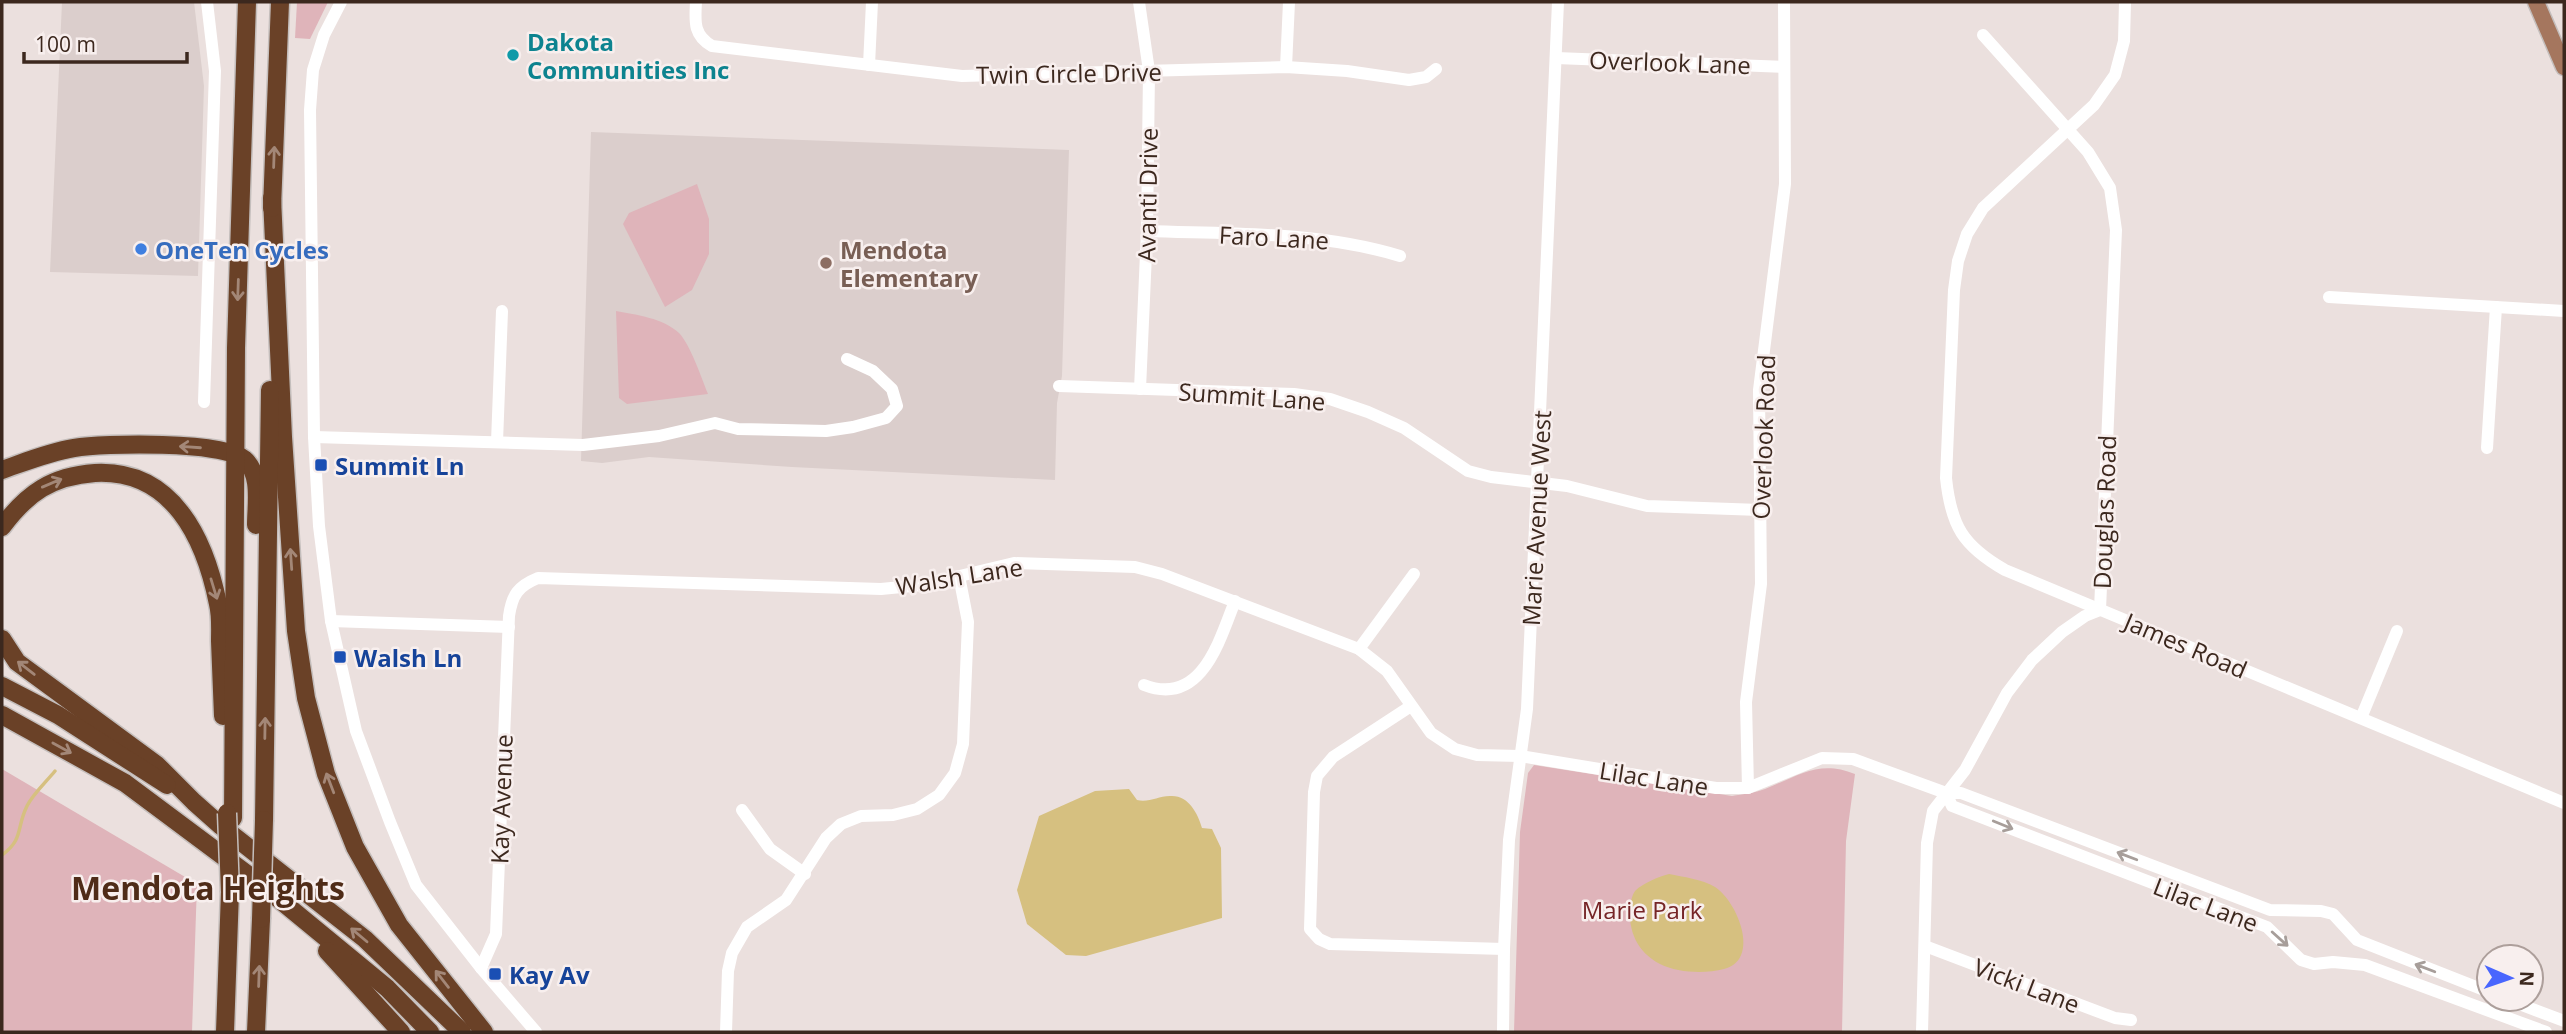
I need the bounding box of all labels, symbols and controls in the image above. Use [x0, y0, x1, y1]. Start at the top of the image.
scale bar [24, 21, 187, 65]
place label: Dakota Communities Inc [527, 25, 729, 86]
text: 100 m [35, 30, 96, 58]
street label: Overlook Lane [1589, 43, 1751, 81]
marker: Dakota Communities Inc [505, 47, 521, 63]
street label: Twin Circle Drive [976, 55, 1162, 91]
street label: Avanti Drive [1129, 127, 1165, 263]
one-way arrow [267, 145, 280, 168]
street label: Faro Lane [1218, 218, 1330, 256]
place label: OneTen Cycles [155, 233, 329, 266]
place label: Mendota Elementary [840, 233, 978, 294]
marker: OneTen Cycles [133, 241, 149, 257]
marker: Mendota Elementary [818, 255, 834, 271]
one-way arrow [231, 279, 245, 302]
street label: Overlook Road [1744, 354, 1782, 520]
street label: Summit Lane [1177, 374, 1327, 418]
street label: Marie Avenue West [1514, 409, 1558, 627]
street label: Douglas Road [2085, 435, 2123, 589]
one-way arrow [179, 440, 201, 453]
place label: Summit Ln [335, 449, 464, 482]
marker: Summit Ln [313, 457, 329, 473]
one-way arrow [41, 476, 63, 489]
one-way arrow [284, 549, 297, 571]
street label: Walsh Lane [893, 550, 1025, 602]
one-way arrow [208, 578, 221, 600]
street label: James Road [2118, 604, 2252, 686]
place label: Walsh Ln [354, 641, 462, 674]
marker: Walsh Ln [332, 649, 348, 665]
one-way arrow [17, 660, 36, 675]
one-way arrow [258, 717, 272, 740]
street label: Kay Avenue [482, 734, 520, 864]
one-way arrow [51, 741, 71, 755]
street label: Lilac Lane [1597, 753, 1711, 803]
one-way arrow [322, 772, 335, 794]
one-way arrow [1991, 820, 2013, 833]
one-way arrow [2117, 849, 2139, 861]
district label: Mendota Heights [71, 866, 345, 909]
street label: Lilac Lane [2149, 869, 2263, 939]
park label: Marie Park [1582, 893, 1703, 926]
one-way arrow [351, 927, 369, 943]
one-way arrow [2271, 931, 2289, 947]
north arrow [2475, 943, 2545, 1013]
street label: Vicki Lane [1969, 950, 2085, 1020]
place label: Kay Av [509, 958, 590, 991]
one-way arrow [2415, 960, 2437, 973]
one-way arrow [252, 964, 265, 987]
marker: Kay Av [487, 966, 503, 982]
one-way arrow [434, 970, 449, 988]
text: N [2514, 970, 2540, 987]

